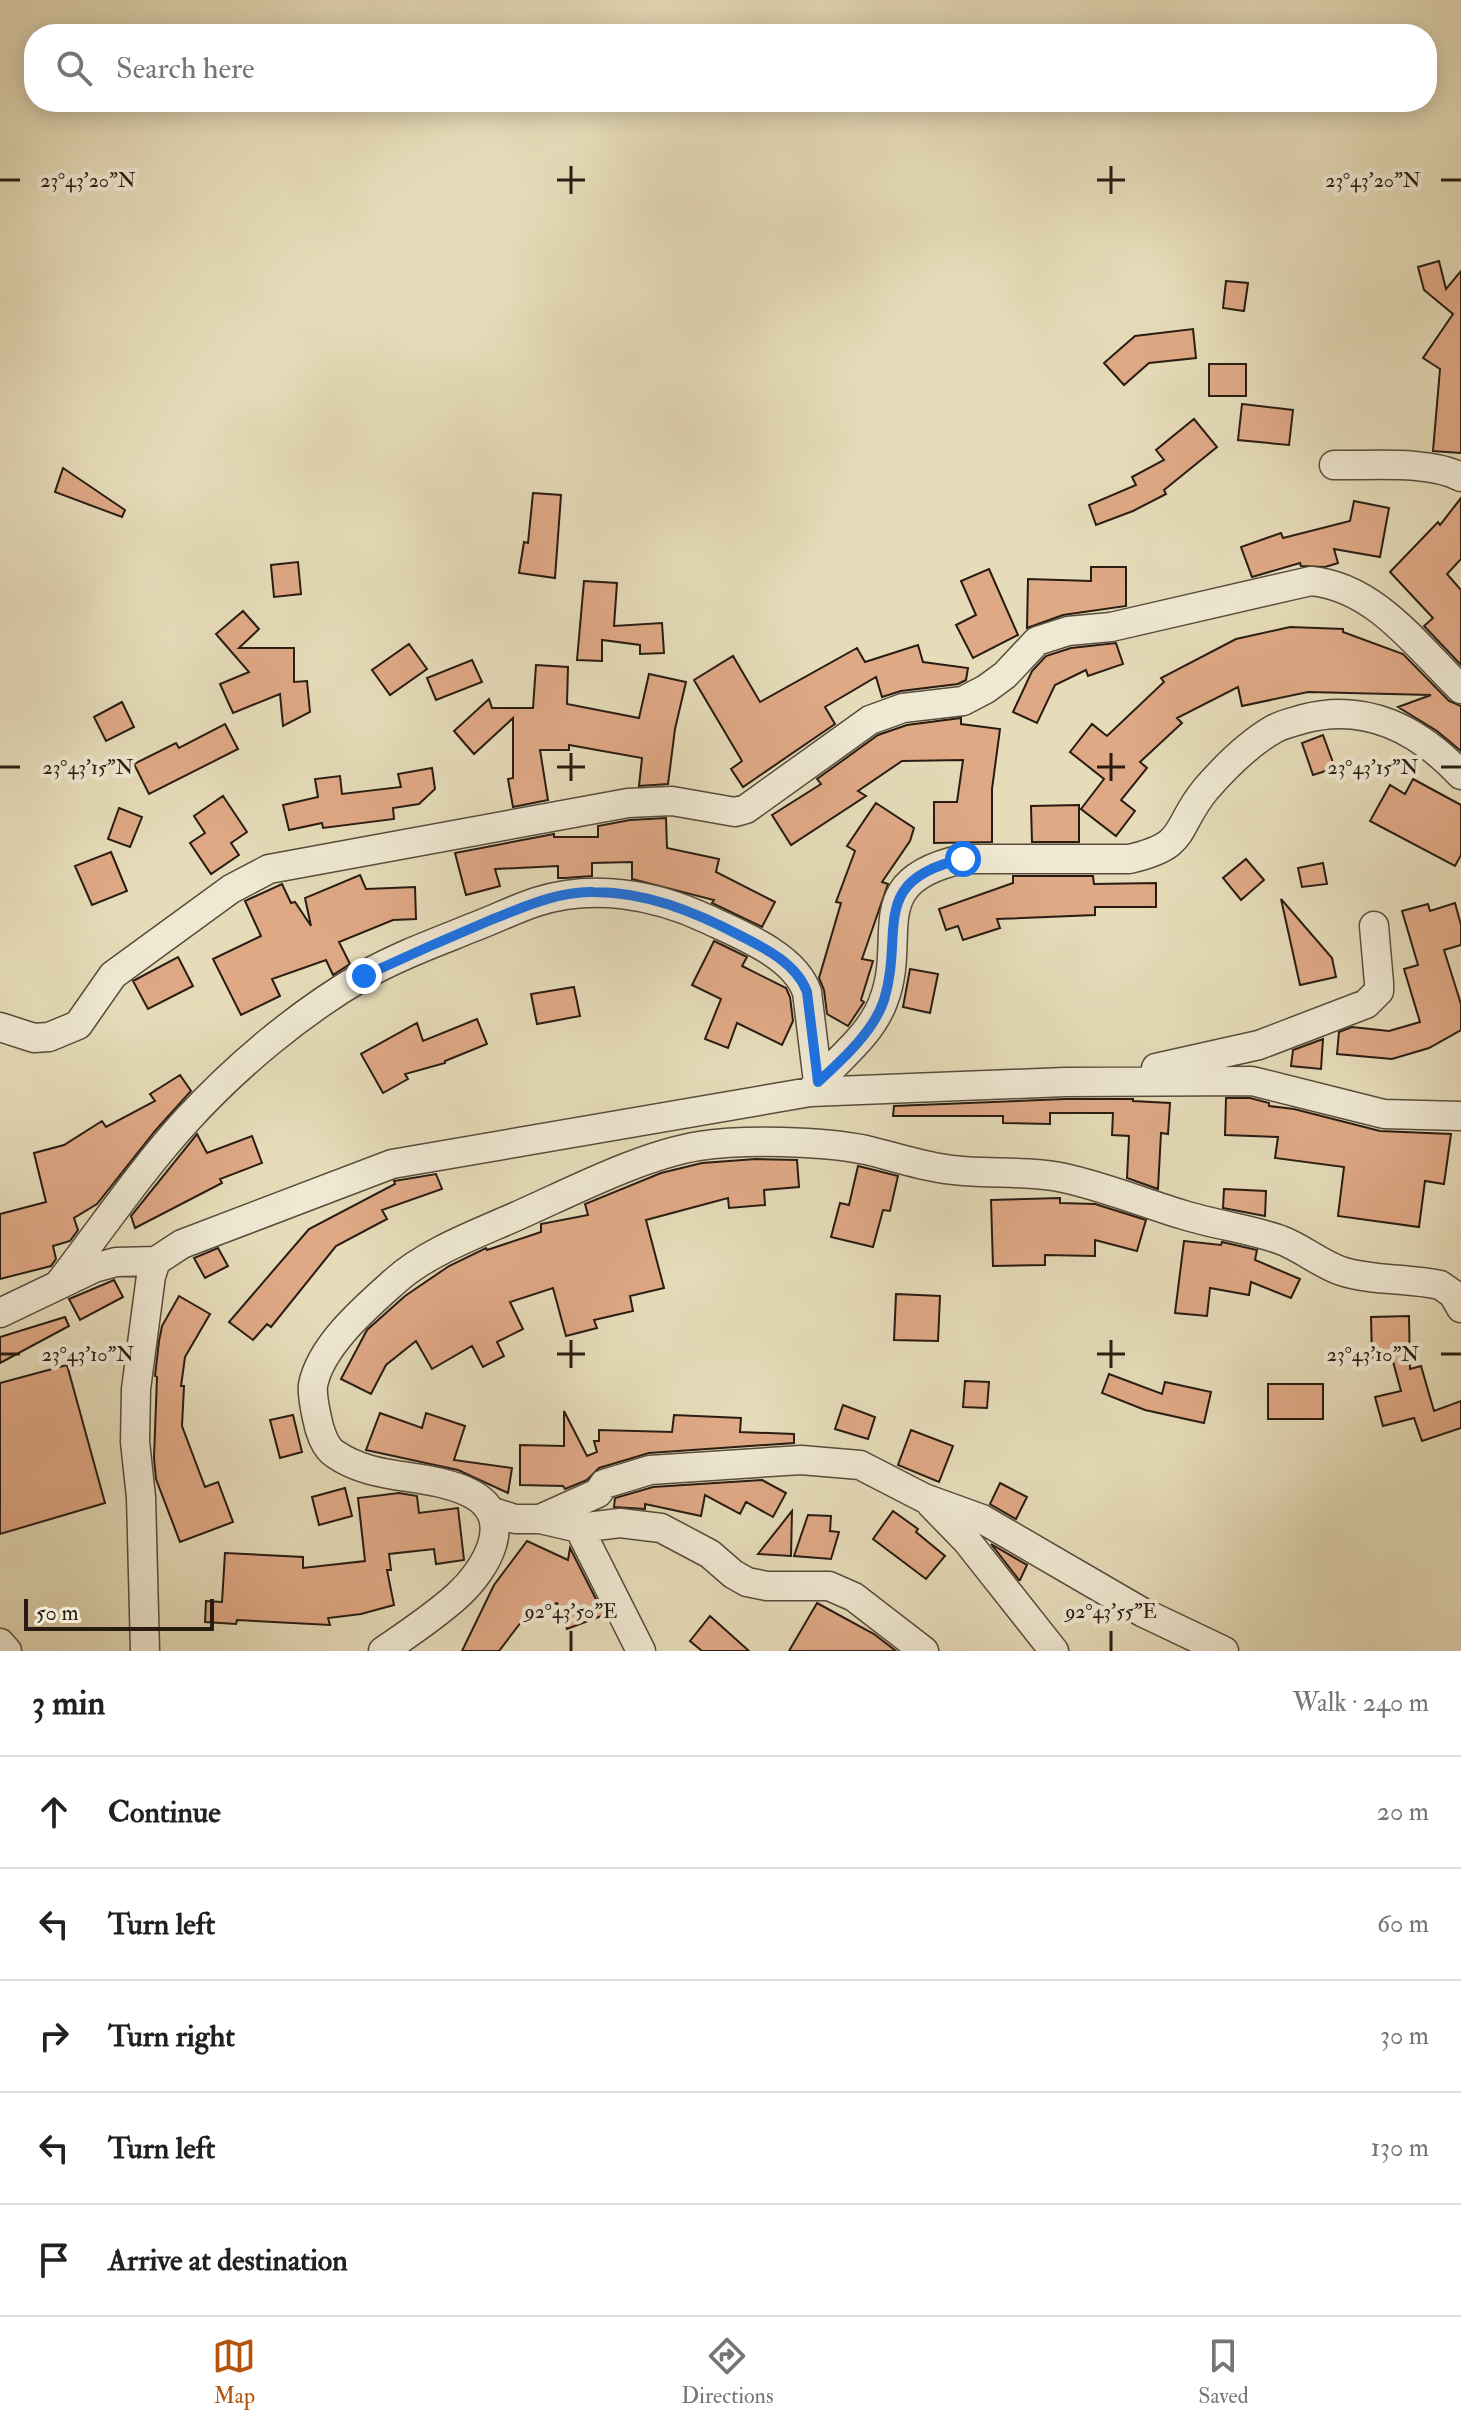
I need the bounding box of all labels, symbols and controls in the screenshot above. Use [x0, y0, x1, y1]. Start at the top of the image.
search box [24, 24, 1437, 112]
icon: search [52, 46, 96, 90]
text: Search here [116, 50, 255, 87]
text: 23°43'20"N [40, 168, 136, 193]
text: 23°43'20"N [1325, 168, 1421, 193]
text: 23°43'15"N [43, 755, 134, 780]
text: 23°43'15"N [1328, 755, 1419, 780]
route start [945, 841, 981, 877]
route end [346, 958, 382, 994]
text: 23°43'10"N [42, 1342, 134, 1367]
text: 23°43'10"N [1327, 1342, 1419, 1367]
scale bar [24, 1595, 214, 1631]
text: 50 m [36, 1599, 78, 1627]
text: 92°43'50"E [522, 1599, 618, 1624]
text: 92°43'55"E [1063, 1599, 1157, 1624]
text: 3 min [32, 1682, 105, 1725]
text: Walk · 240 m [1293, 1687, 1429, 1719]
icon: ahead [32, 1790, 76, 1834]
text: Continue [108, 1794, 221, 1831]
text: 20 m [1377, 1796, 1429, 1828]
icon: left [32, 1902, 76, 1946]
text: Turn left [108, 1906, 215, 1943]
text: 60 m [1377, 1908, 1429, 1940]
icon: right [32, 2014, 76, 2058]
text: Turn right [108, 2018, 235, 2055]
text: 30 m [1380, 2020, 1429, 2052]
icon: left [32, 2126, 76, 2170]
text: Turn left [108, 2130, 215, 2167]
text: 130 m [1371, 2132, 1429, 2164]
icon: arrive [32, 2238, 76, 2282]
text: Arrive at destination [108, 2242, 348, 2279]
tab: Map [212, 2334, 256, 2410]
tab: Directions [681, 2334, 774, 2410]
tab: Saved [1198, 2334, 1249, 2410]

